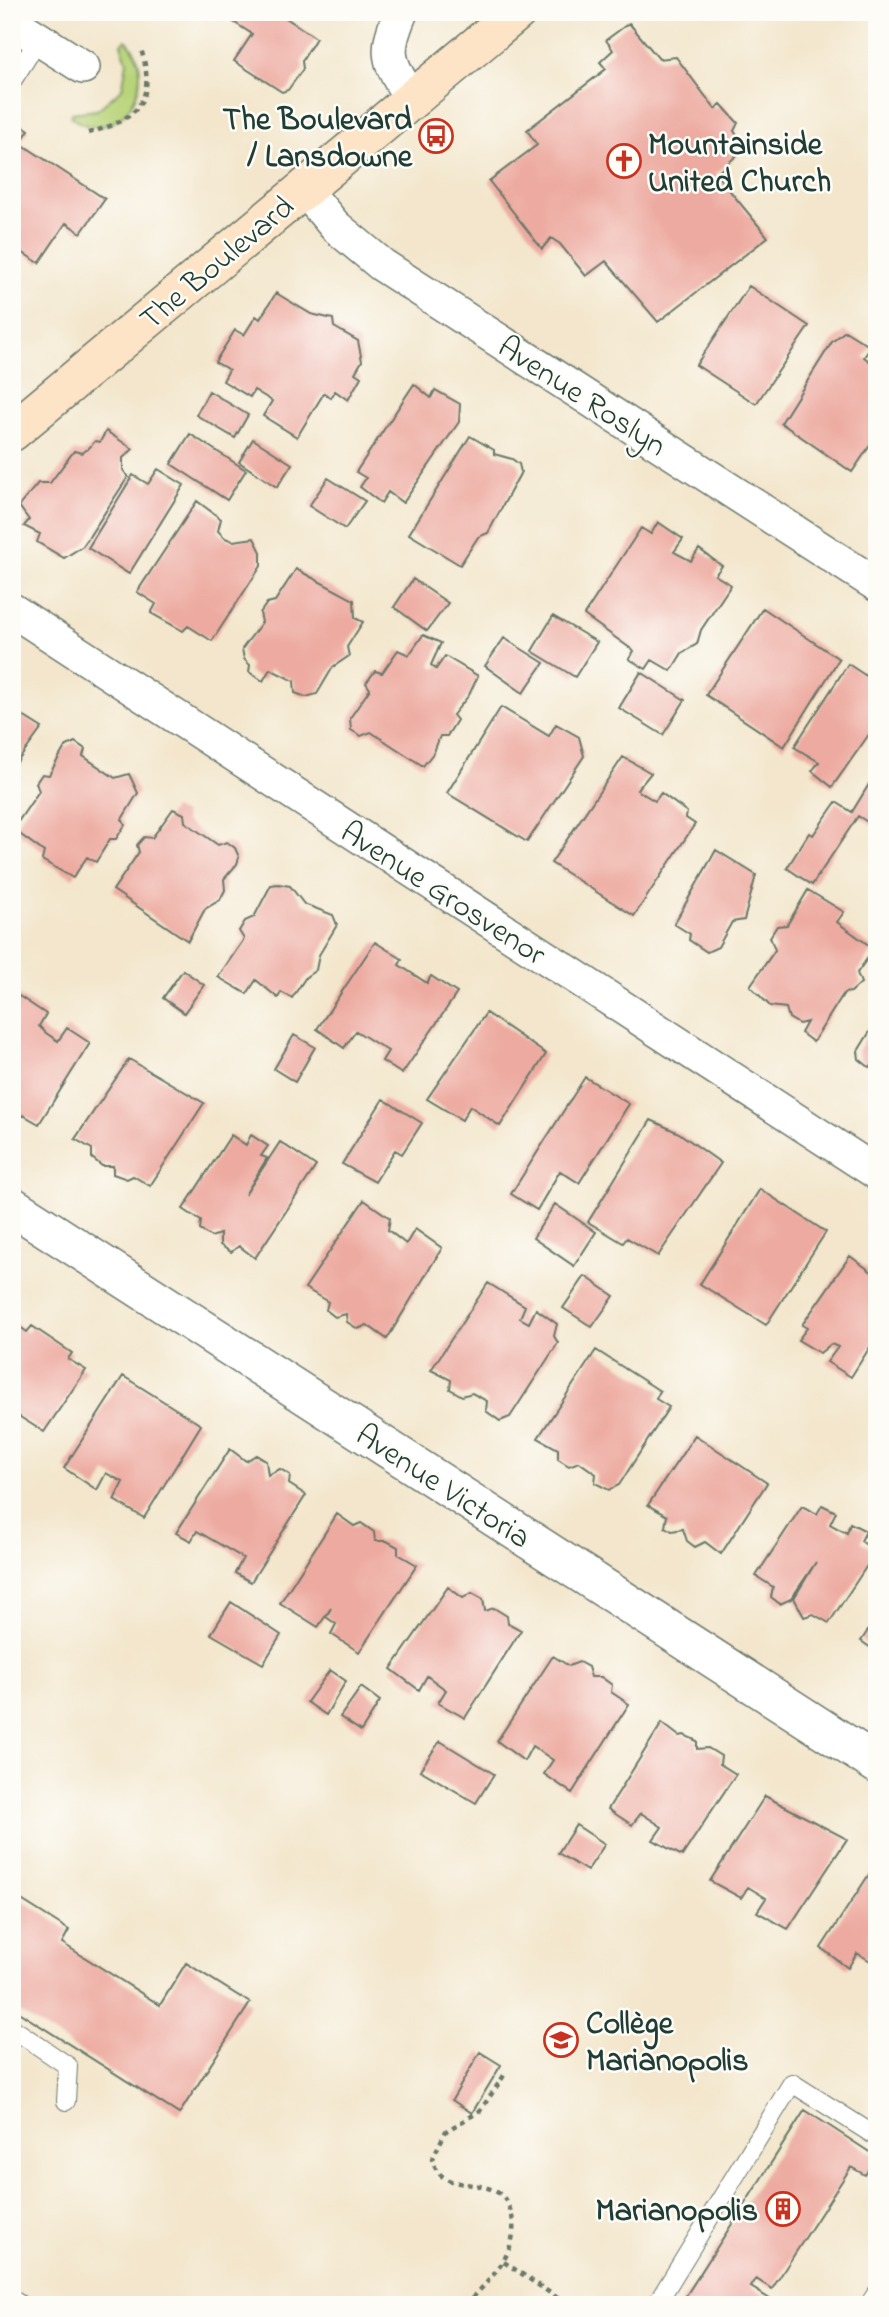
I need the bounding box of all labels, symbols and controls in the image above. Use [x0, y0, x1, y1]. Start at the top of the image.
place label: The Boulevard / Lansdowne [222, 98, 414, 182]
bus stop icon: The Boulevard / Lansdowne [417, 117, 455, 155]
place label: Mountainside United Church [648, 123, 831, 207]
church icon: Mountainside United Church [605, 142, 643, 180]
street label: The Boulevard [131, 186, 306, 344]
street label: Avenue Roslyn [487, 326, 675, 470]
street label: Avenue Grosvenor [330, 811, 554, 979]
street label: Avenue Victoria [345, 1414, 539, 1562]
place label: Collège Marianopolis [586, 2002, 749, 2086]
school or university icon: Collège Marianopolis [542, 2021, 580, 2059]
place label: Marianopolis [595, 2189, 758, 2236]
building icon: Marianopolis [764, 2190, 802, 2228]

